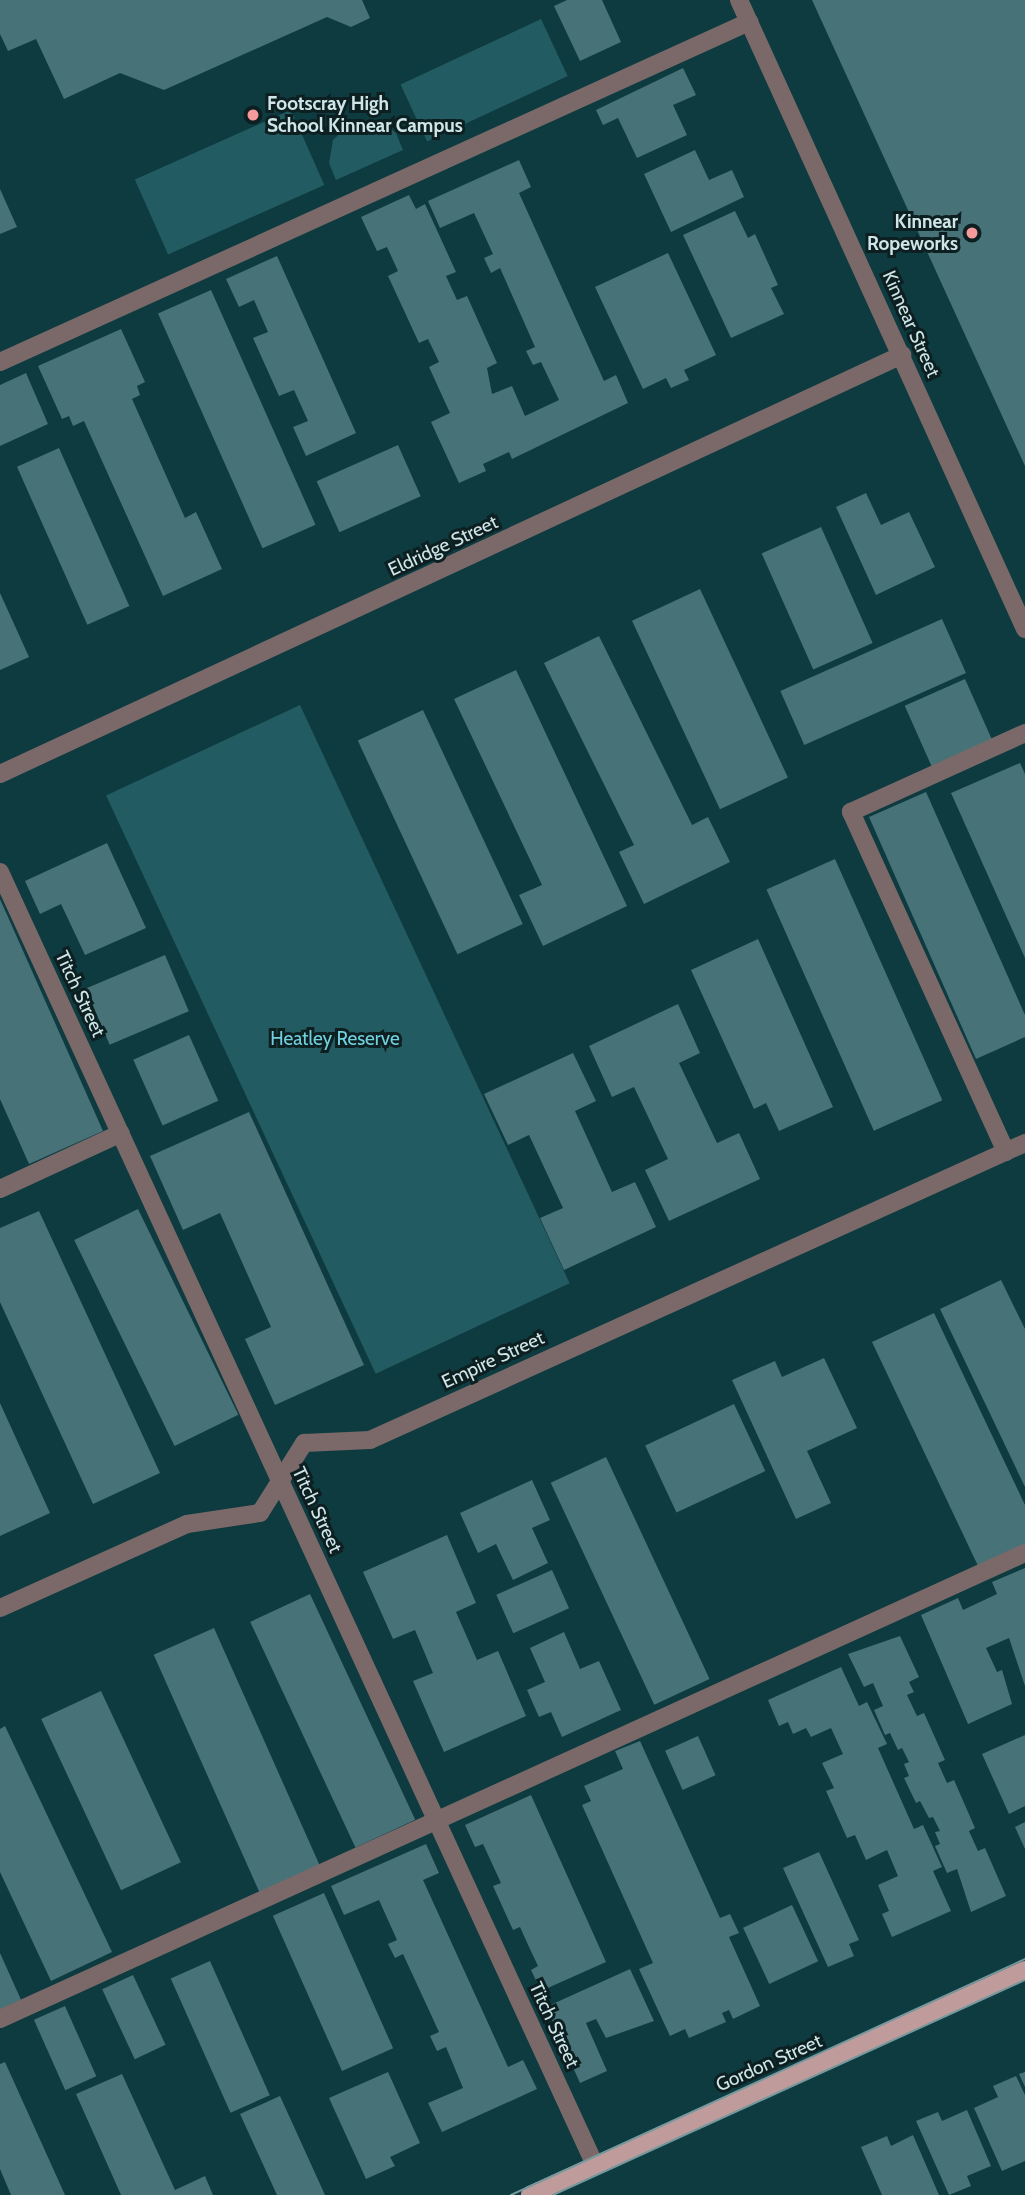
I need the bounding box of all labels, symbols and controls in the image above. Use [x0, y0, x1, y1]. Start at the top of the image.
place label: Footscray High School Kinnear Campus [267, 93, 463, 137]
marker: Footscray High School Kinnear Campus [245, 107, 261, 123]
place label: Kinnear Ropeworks [867, 211, 958, 255]
marker: Kinnear Ropeworks [964, 225, 980, 241]
street label: Kinnear Street [877, 267, 945, 381]
street label: Eldridge Street [385, 511, 501, 581]
street label: Titch Street [50, 947, 110, 1041]
park label: Heatley Reserve [270, 1028, 400, 1050]
street label: Empire Street [438, 1326, 548, 1394]
street label: Titch Street [287, 1463, 347, 1557]
street label: Titch Street [524, 1978, 584, 2072]
street label: Gordon Street [712, 2029, 826, 2097]

